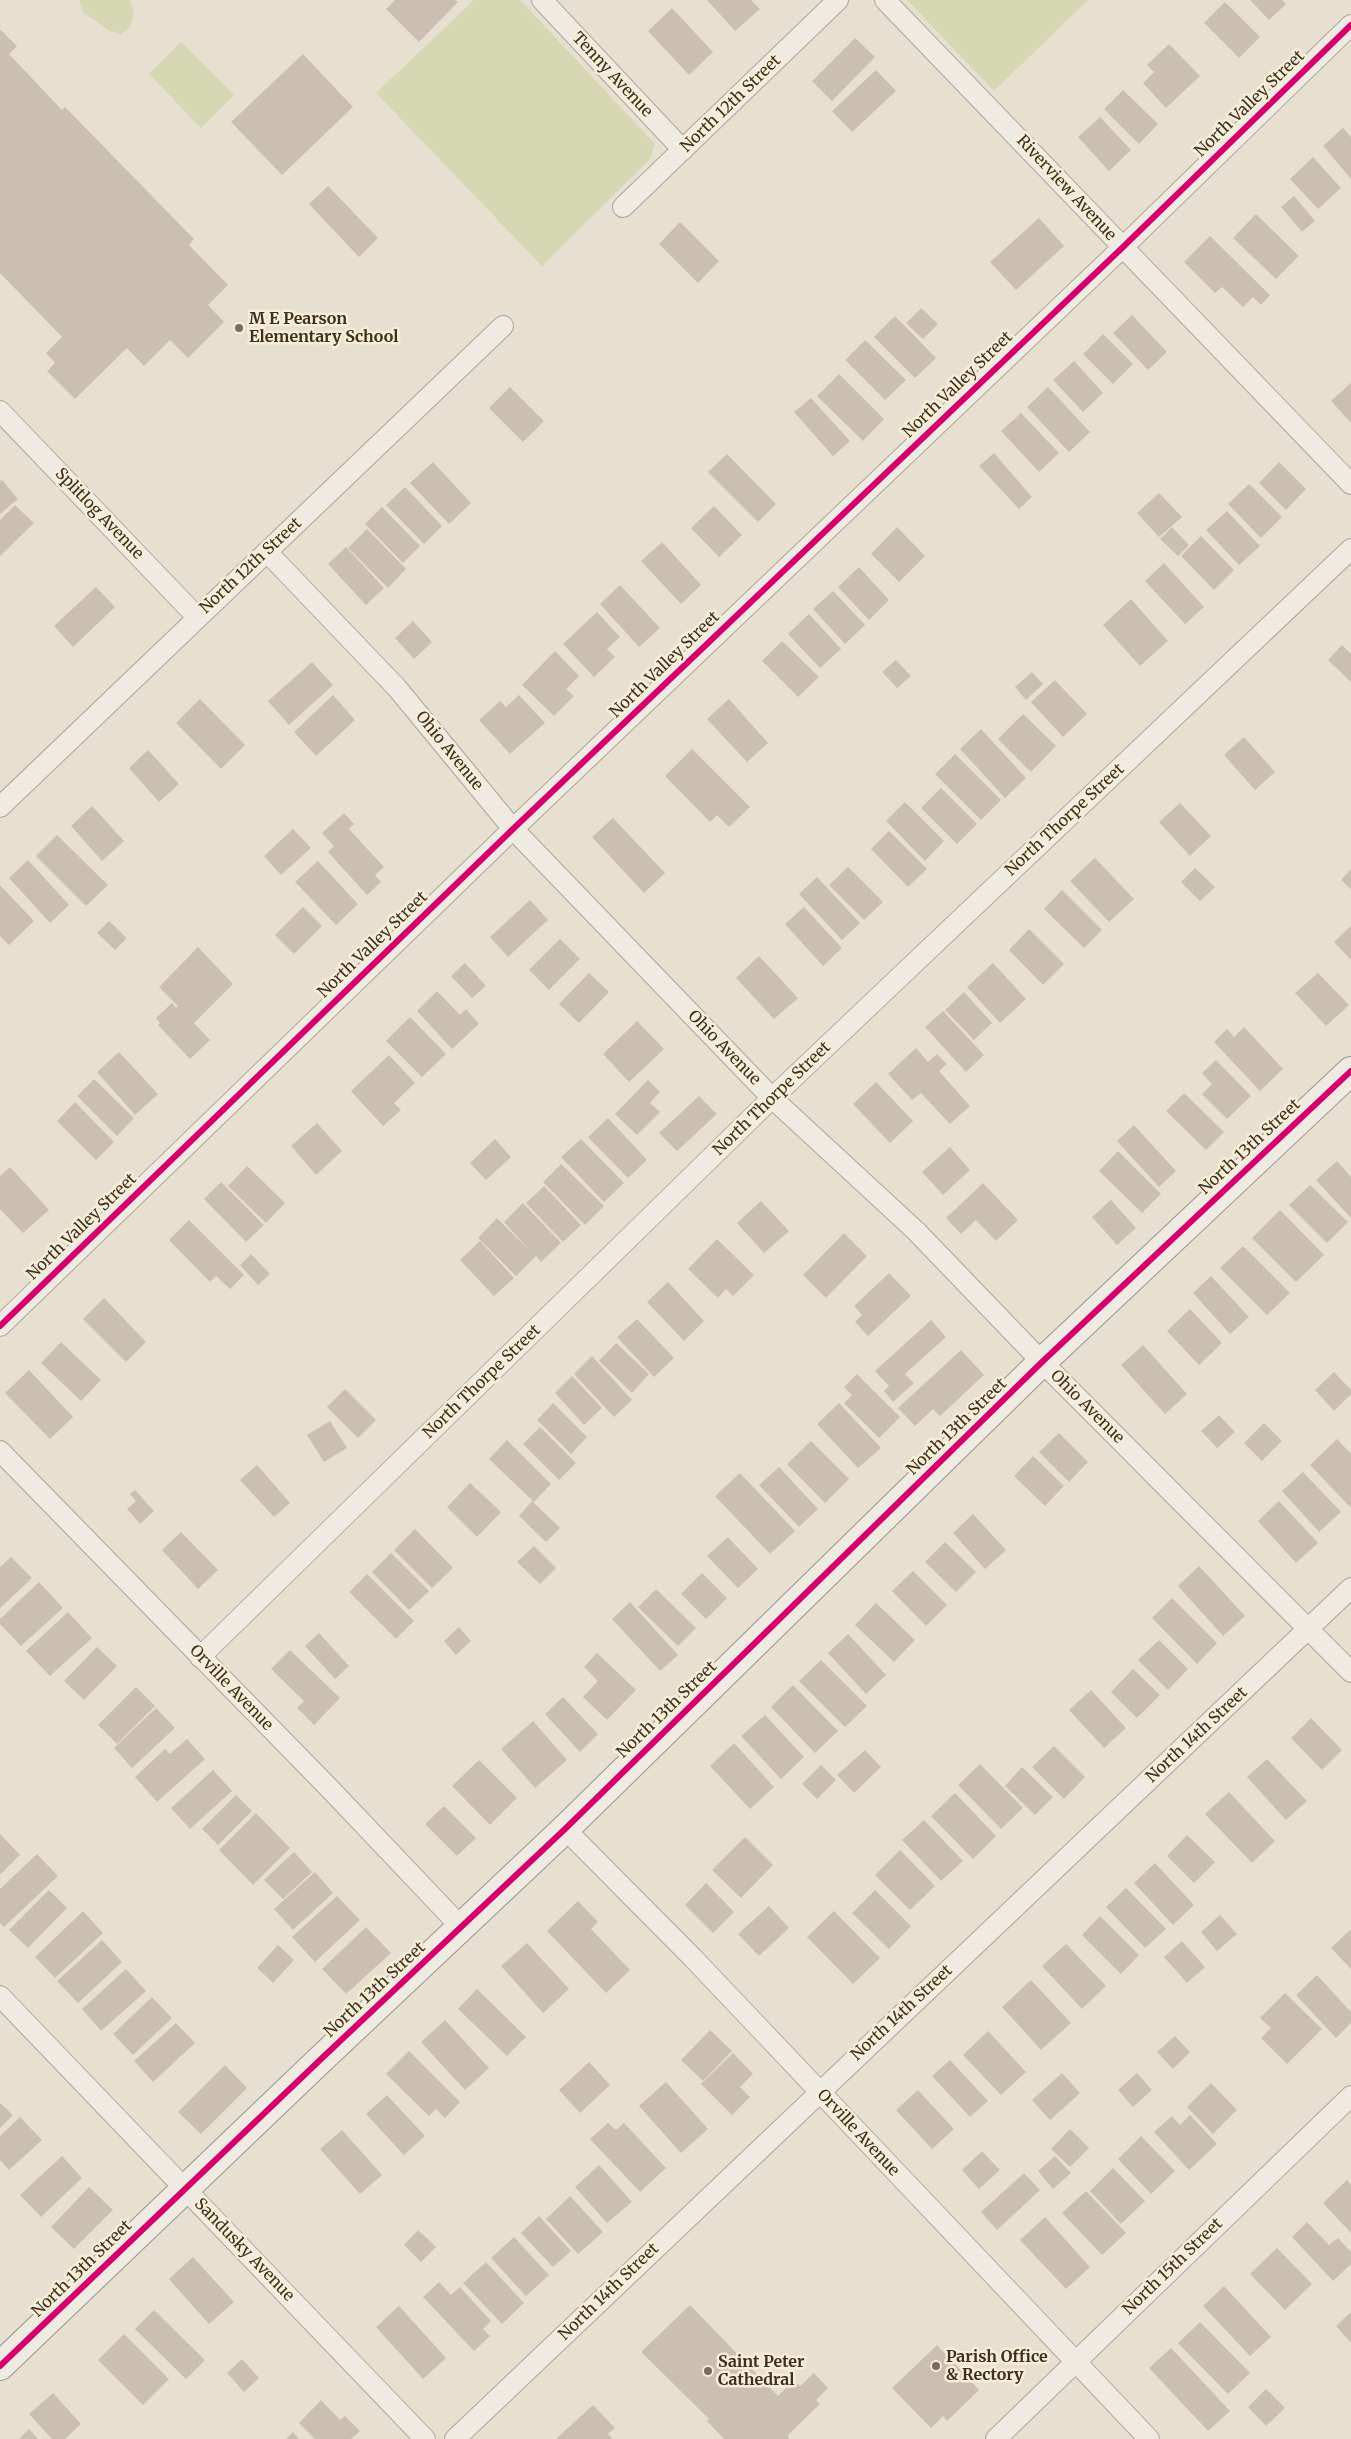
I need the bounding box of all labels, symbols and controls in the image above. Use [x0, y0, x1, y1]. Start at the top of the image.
street label: Tenny Avenue [568, 29, 656, 121]
street label: North Valley Street [1191, 47, 1309, 161]
street label: North 12th Street [677, 51, 785, 157]
street label: Riverview Avenue [1012, 131, 1120, 245]
place label: M E Pearson Elementary School [249, 309, 398, 347]
marker: M E Pearson Elementary School [233, 322, 245, 334]
street label: North Valley Street [899, 328, 1017, 442]
street label: Splitlog Avenue [51, 465, 147, 563]
street label: North 12th Street [196, 514, 306, 618]
street label: North Valley Street [606, 608, 724, 722]
street label: Ohio Avenue [411, 708, 487, 794]
street label: North Thorpe Street [1002, 760, 1128, 880]
street label: North Valley Street [314, 888, 432, 1002]
street label: Ohio Avenue [684, 1007, 764, 1089]
street label: North Thorpe Street [709, 1038, 835, 1160]
street label: North 13th Street [1195, 1095, 1305, 1199]
street label: North Valley Street [23, 1170, 141, 1284]
street label: North Thorpe Street [419, 1321, 545, 1443]
street label: Ohio Avenue [1046, 1366, 1128, 1448]
street label: North 13th Street [903, 1374, 1011, 1480]
street label: Orville Avenue [185, 1641, 277, 1735]
street label: North 13th Street [613, 1657, 721, 1763]
street label: North 14th Street [1142, 1683, 1252, 1787]
street label: North 13th Street [320, 1938, 430, 2042]
street label: North 14th Street [847, 1961, 957, 2065]
street label: Orville Avenue [813, 2086, 903, 2180]
street label: Sandusky Avenue [190, 2195, 298, 2305]
street label: North 15th Street [1119, 2215, 1227, 2319]
street label: North 13th Street [28, 2216, 136, 2322]
street label: North 14th Street [555, 2239, 663, 2345]
place label: Parish Office & Rectory [946, 2347, 1048, 2385]
place label: Saint Peter Cathedral [718, 2352, 804, 2390]
marker: Parish Office & Rectory [930, 2360, 942, 2372]
marker: Saint Peter Cathedral [702, 2365, 714, 2377]

